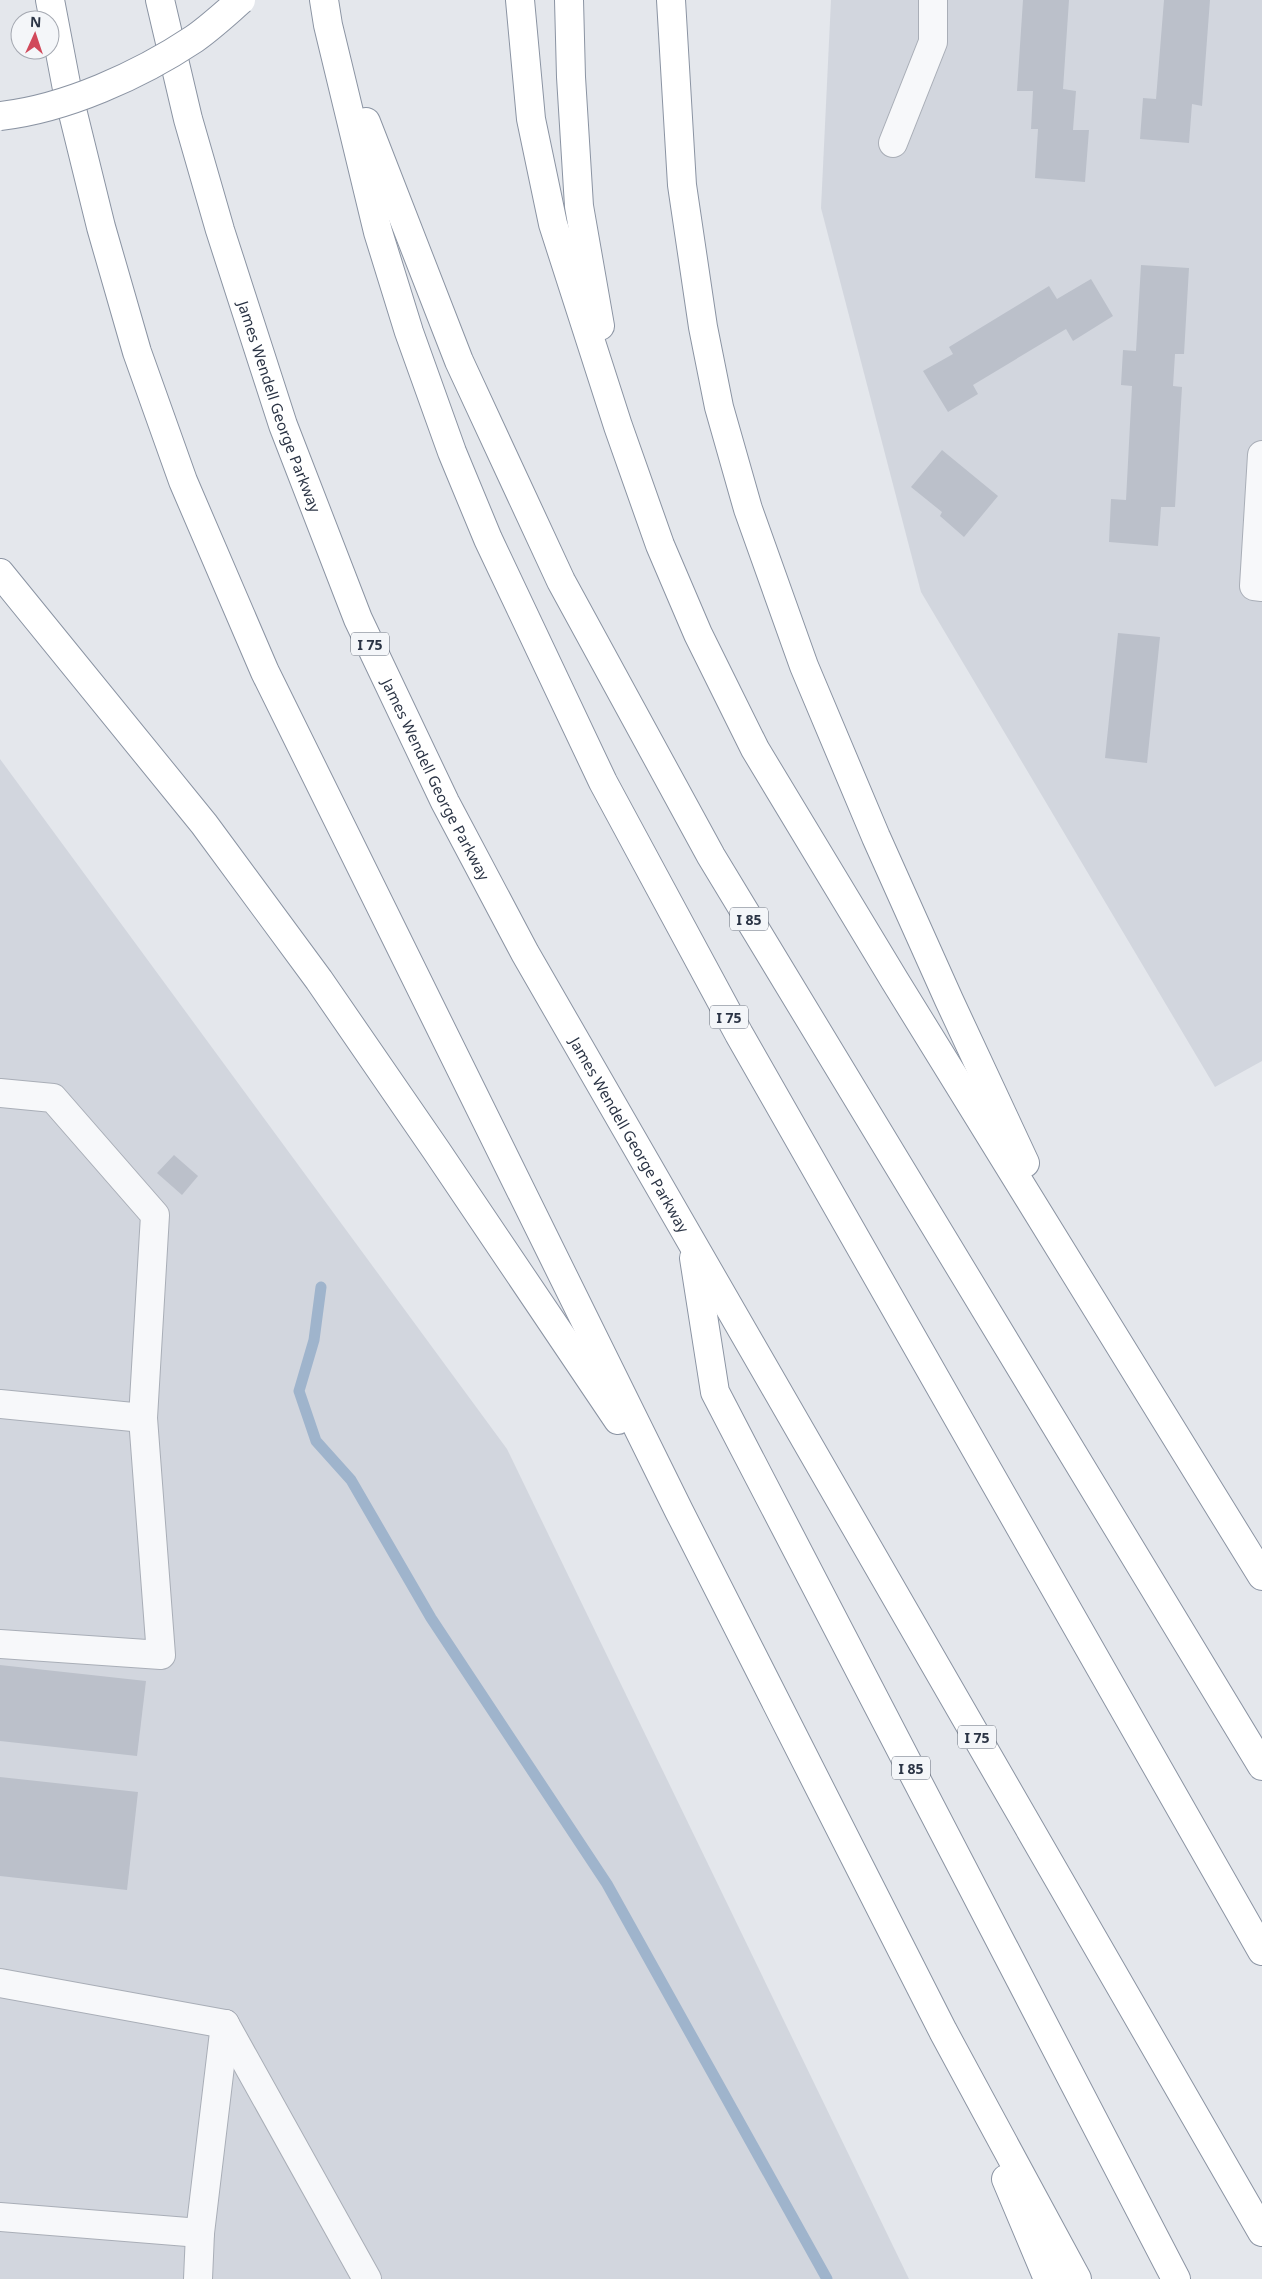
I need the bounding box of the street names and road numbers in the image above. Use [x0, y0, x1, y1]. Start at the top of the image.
street label: James Wendell George Parkway [233, 296, 326, 515]
road number: I 75 [351, 633, 389, 656]
street label: James Wendell George Parkway [377, 673, 495, 884]
road number: I 85 [730, 908, 768, 931]
road number: I 75 [710, 1006, 748, 1028]
street label: James Wendell George Parkway [565, 1032, 694, 1237]
road number: I 75 [958, 1725, 996, 1748]
road number: I 85 [892, 1756, 930, 1780]

